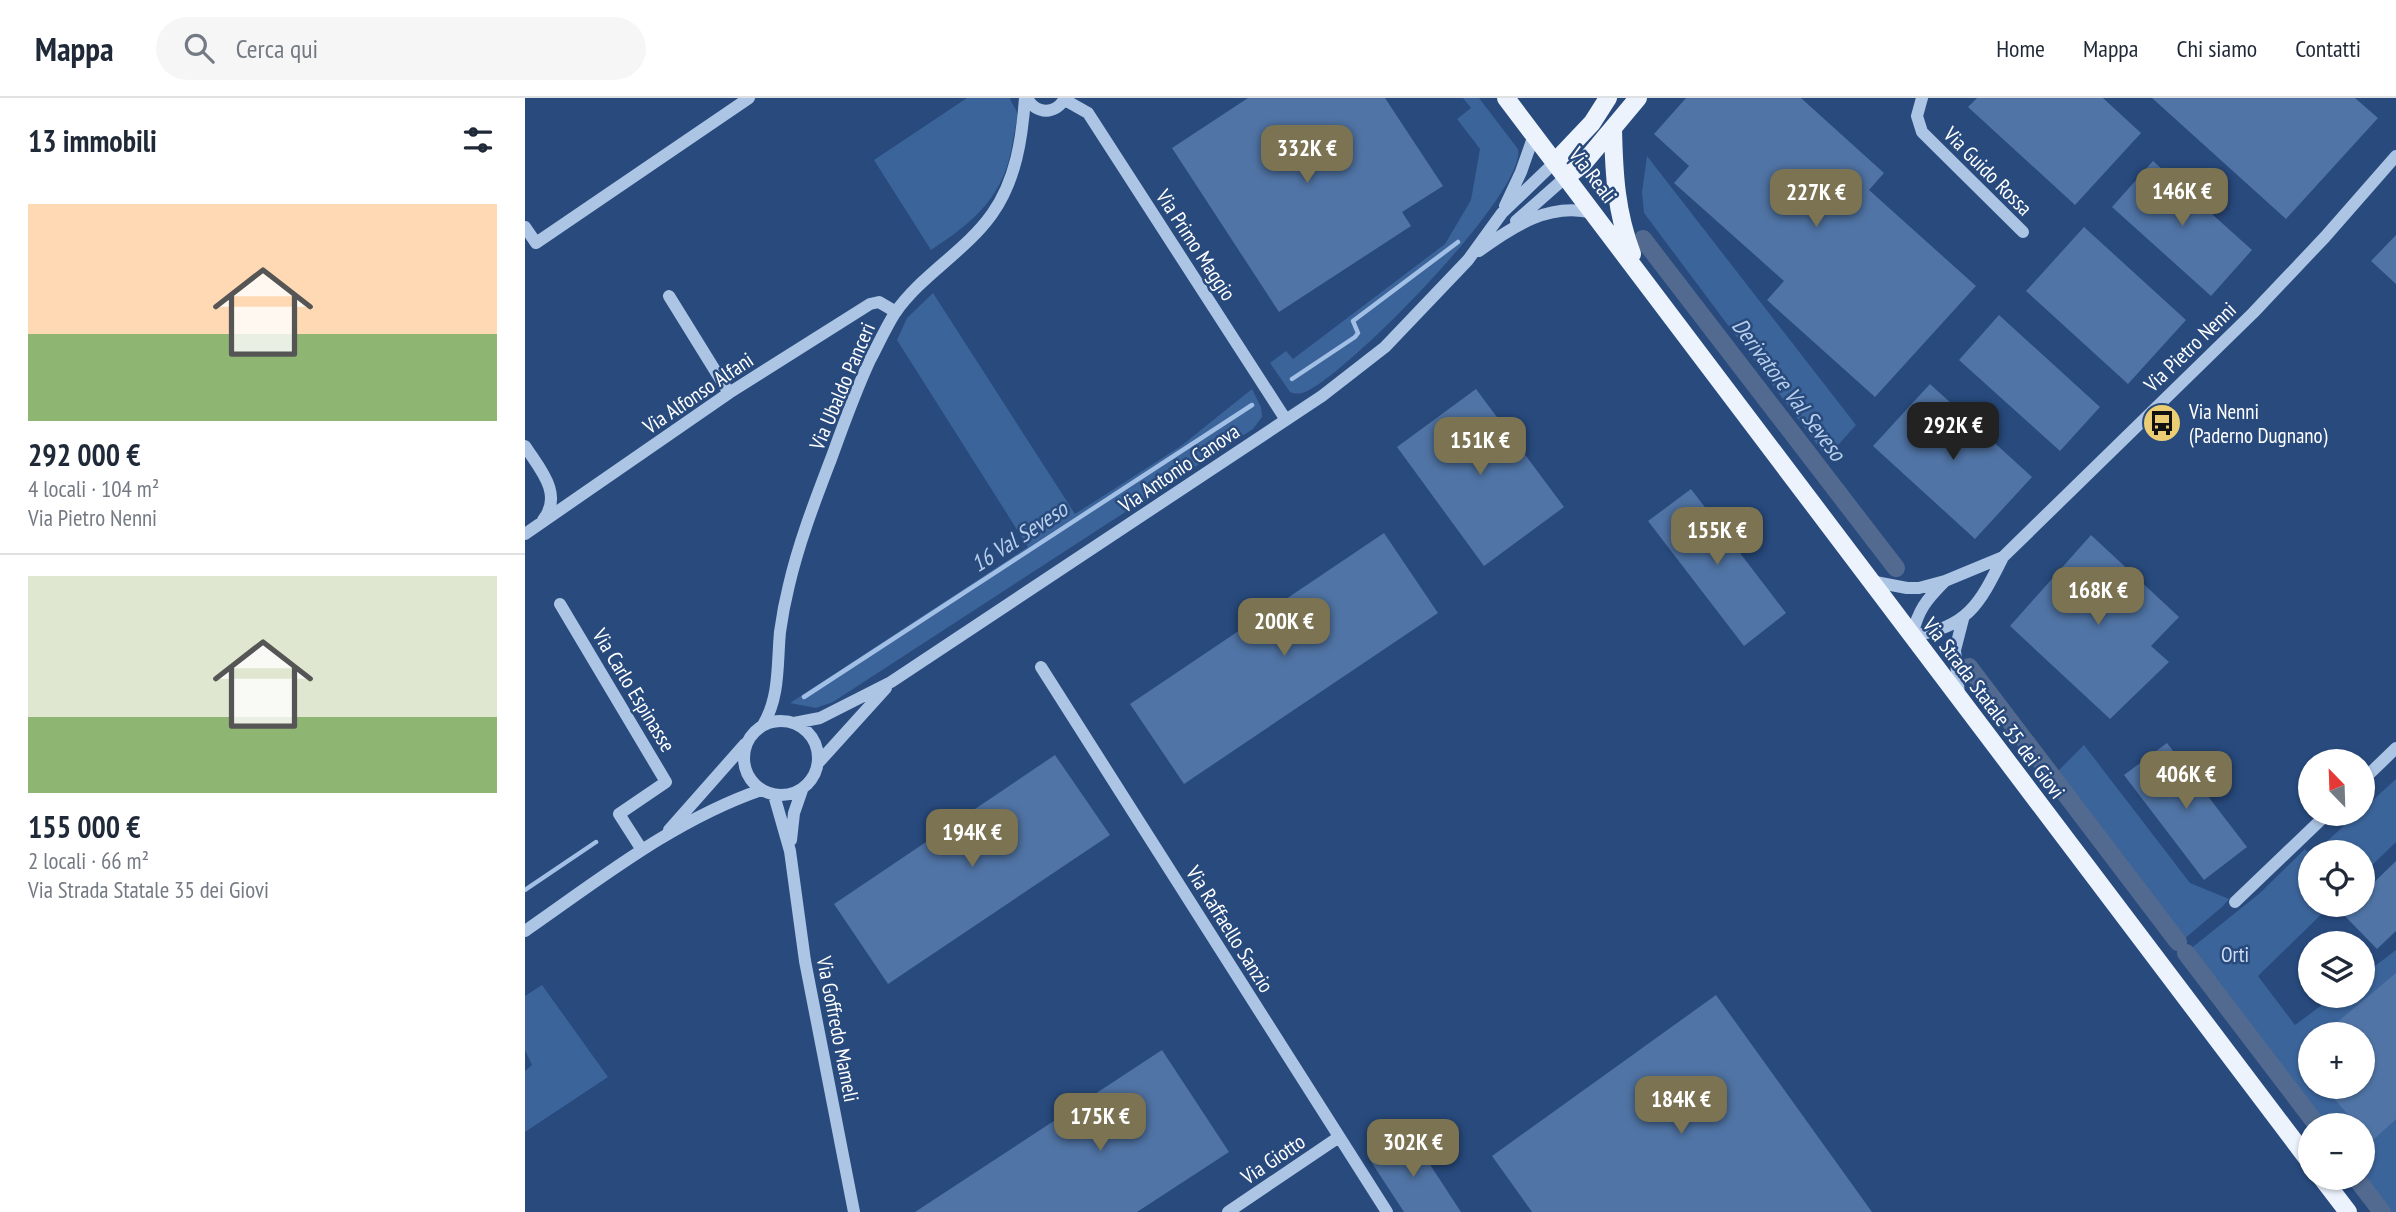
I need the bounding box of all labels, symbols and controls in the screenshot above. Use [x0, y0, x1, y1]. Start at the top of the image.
search box [156, 17, 646, 80]
text: Mappa [35, 27, 114, 70]
icon: search [180, 29, 218, 67]
text: Cerca qui [236, 32, 318, 65]
text: Home [1996, 33, 2045, 64]
text: Mappa [2083, 33, 2138, 64]
text: Chi siamo [2176, 33, 2257, 64]
text: Contatti [2295, 33, 2361, 64]
street label: Via Guido Rossa [1937, 120, 2038, 221]
text: 13 immobili [28, 121, 157, 160]
icon: filters [459, 121, 497, 159]
pin: 332K € [1250, 126, 1364, 185]
text: 332K € [1277, 133, 1337, 162]
street label: Via Reali [1563, 141, 1623, 208]
pin: 146K € [2125, 169, 2239, 228]
pin: 227K € [1759, 170, 1873, 229]
text: 146K € [2152, 176, 2212, 205]
text: 227K € [1786, 177, 1846, 206]
street label: Via Primo Maggio [1150, 184, 1242, 306]
icon: home [200, 249, 326, 375]
street label: Via Pietro Nenni [2138, 296, 2242, 398]
water label: Derivatore Val Seveso [1726, 312, 1853, 468]
street label: Via Ubaldo Panceri [803, 318, 881, 455]
street label: Via Alfonso Alfani [637, 346, 758, 440]
place label: Via Nenni (Paderno Dugnano) [2188, 398, 2328, 449]
pin: 292K € [1896, 402, 2010, 462]
bus stop icon: Via Nenni (Paderno Dugnano) [2141, 402, 2183, 444]
text: 292K € [1923, 410, 1983, 439]
street label: Via Antonio Canova [1113, 418, 1245, 519]
pin: 151K € [1423, 418, 1537, 477]
text: 151K € [1450, 425, 1510, 454]
text: 292 000 € [28, 435, 141, 474]
text: 4 locali · 104 m² [28, 474, 159, 503]
water label: 16 Val Seveso [965, 493, 1074, 578]
text: Via Pietro Nenni [28, 503, 157, 532]
pin: 155K € [1660, 508, 1774, 567]
text: 155K € [1687, 515, 1747, 544]
pin: 168K € [2041, 568, 2155, 627]
text: 168K € [2068, 575, 2128, 604]
pin: 200K € [1227, 598, 1341, 658]
text: 200K € [1254, 606, 1314, 635]
street label: Via Strada Statale 35 dei Giovi [1916, 611, 2071, 804]
icon: home [200, 621, 326, 747]
street label: Via Carlo Espinasse [586, 622, 681, 757]
north arrow [2298, 749, 2375, 826]
map controls [2298, 749, 2375, 1190]
pin: 406K € [2129, 752, 2243, 811]
text: 406K € [2156, 759, 2216, 788]
text: 155 000 € [28, 807, 141, 846]
pin: 194K € [915, 810, 1029, 869]
text: 194K € [942, 817, 1002, 846]
button: locate [2298, 840, 2375, 917]
text: 2 locali · 66 m² [28, 846, 149, 875]
street label: Via Raffaello Sanzio [1180, 860, 1280, 997]
text: Via Strada Statale 35 dei Giovi [28, 875, 269, 904]
button: layers [2298, 931, 2375, 1008]
park label: Orti [2221, 941, 2249, 968]
street label: Via Goffredo Mameli [810, 953, 865, 1104]
button: + [2298, 1022, 2375, 1099]
pin: 184K € [1624, 1076, 1738, 1136]
text: 184K € [1651, 1084, 1711, 1113]
pin: 175K € [1043, 1094, 1157, 1153]
text: 175K € [1070, 1101, 1130, 1130]
button: − [2298, 1113, 2375, 1190]
pin: 302K € [1356, 1119, 1470, 1179]
text: 302K € [1383, 1127, 1443, 1156]
street label: Via Giotto [1235, 1128, 1310, 1191]

